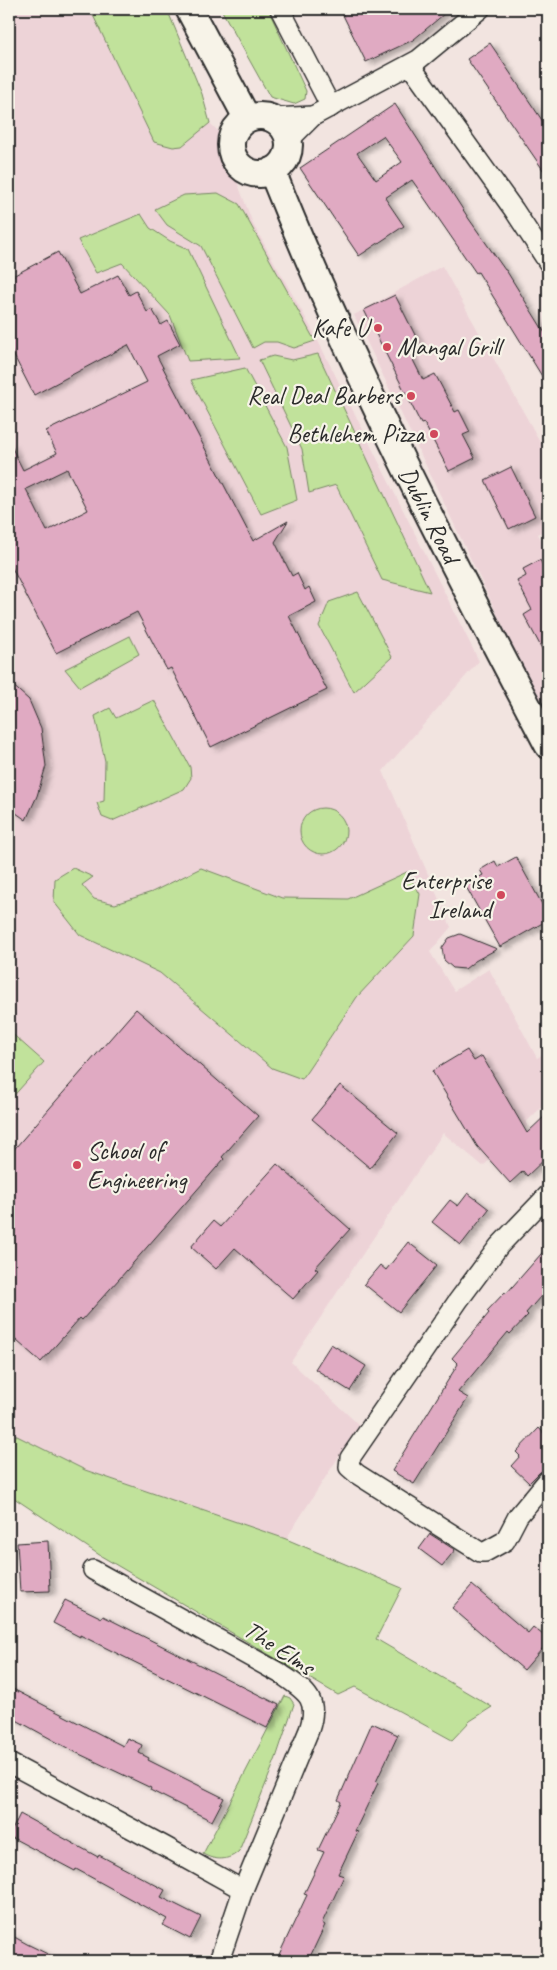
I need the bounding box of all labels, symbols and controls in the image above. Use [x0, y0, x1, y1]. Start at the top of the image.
place label: Kafe U [312, 312, 373, 344]
marker: Kafe U [372, 322, 384, 334]
place label: Mangal Grill [397, 331, 505, 363]
marker: Mangal Grill [381, 341, 393, 353]
place label: Real Deal Barbers [247, 380, 403, 412]
marker: Real Deal Barbers [405, 390, 417, 402]
place label: Bethlehem Pizza [288, 418, 426, 450]
marker: Bethlehem Pizza [428, 428, 440, 440]
street label: Dublin Road [391, 462, 469, 572]
place label: Enterprise Ireland [401, 865, 495, 926]
marker: Enterprise Ireland [495, 889, 507, 901]
place label: School of Engineering [87, 1135, 189, 1196]
marker: School of Engineering [71, 1159, 83, 1171]
street label: The Elms [238, 1613, 322, 1684]

